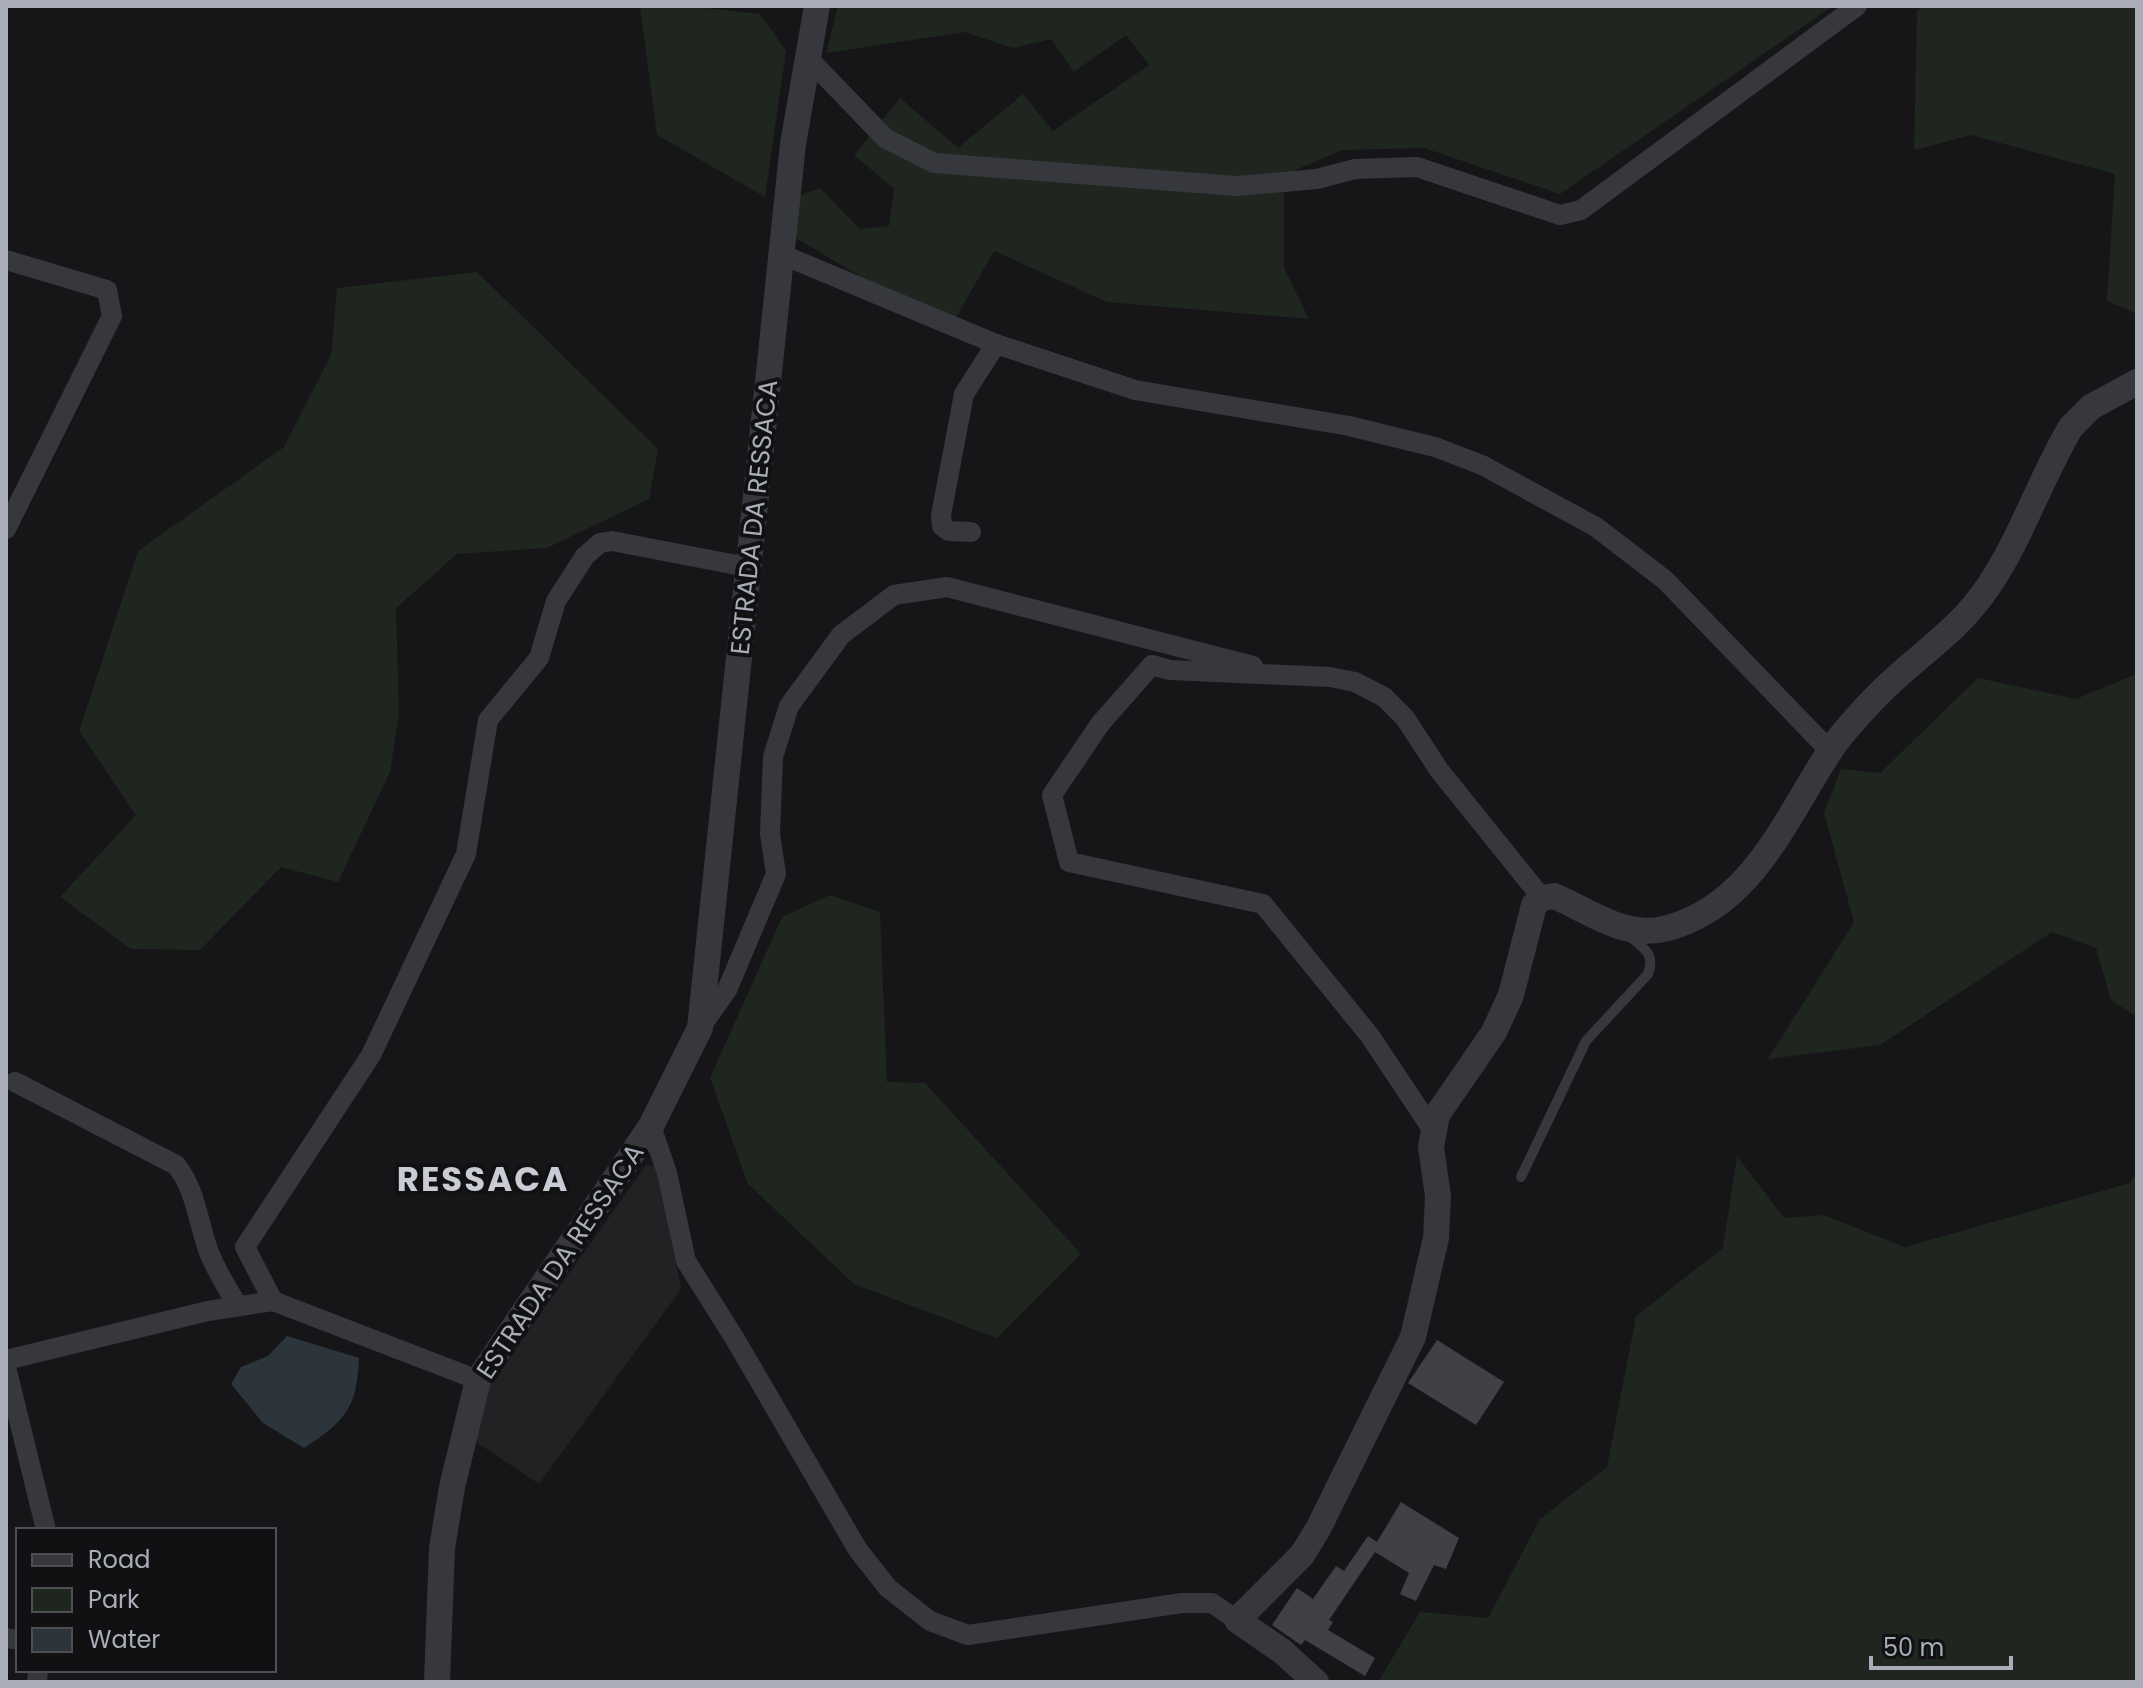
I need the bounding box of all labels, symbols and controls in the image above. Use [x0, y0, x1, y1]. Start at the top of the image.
street label: ESTRADA DA RESSACA [722, 378, 786, 656]
street label: ESTRADA DA RESSACA [468, 1136, 652, 1386]
district label: RESSACA [397, 1155, 569, 1203]
legend [16, 1528, 276, 1672]
text: Road [88, 1543, 150, 1576]
text: Park [88, 1583, 140, 1616]
scale bar [1871, 1620, 2011, 1670]
text: Water [88, 1623, 160, 1656]
text: 50 m [1883, 1631, 1944, 1664]

